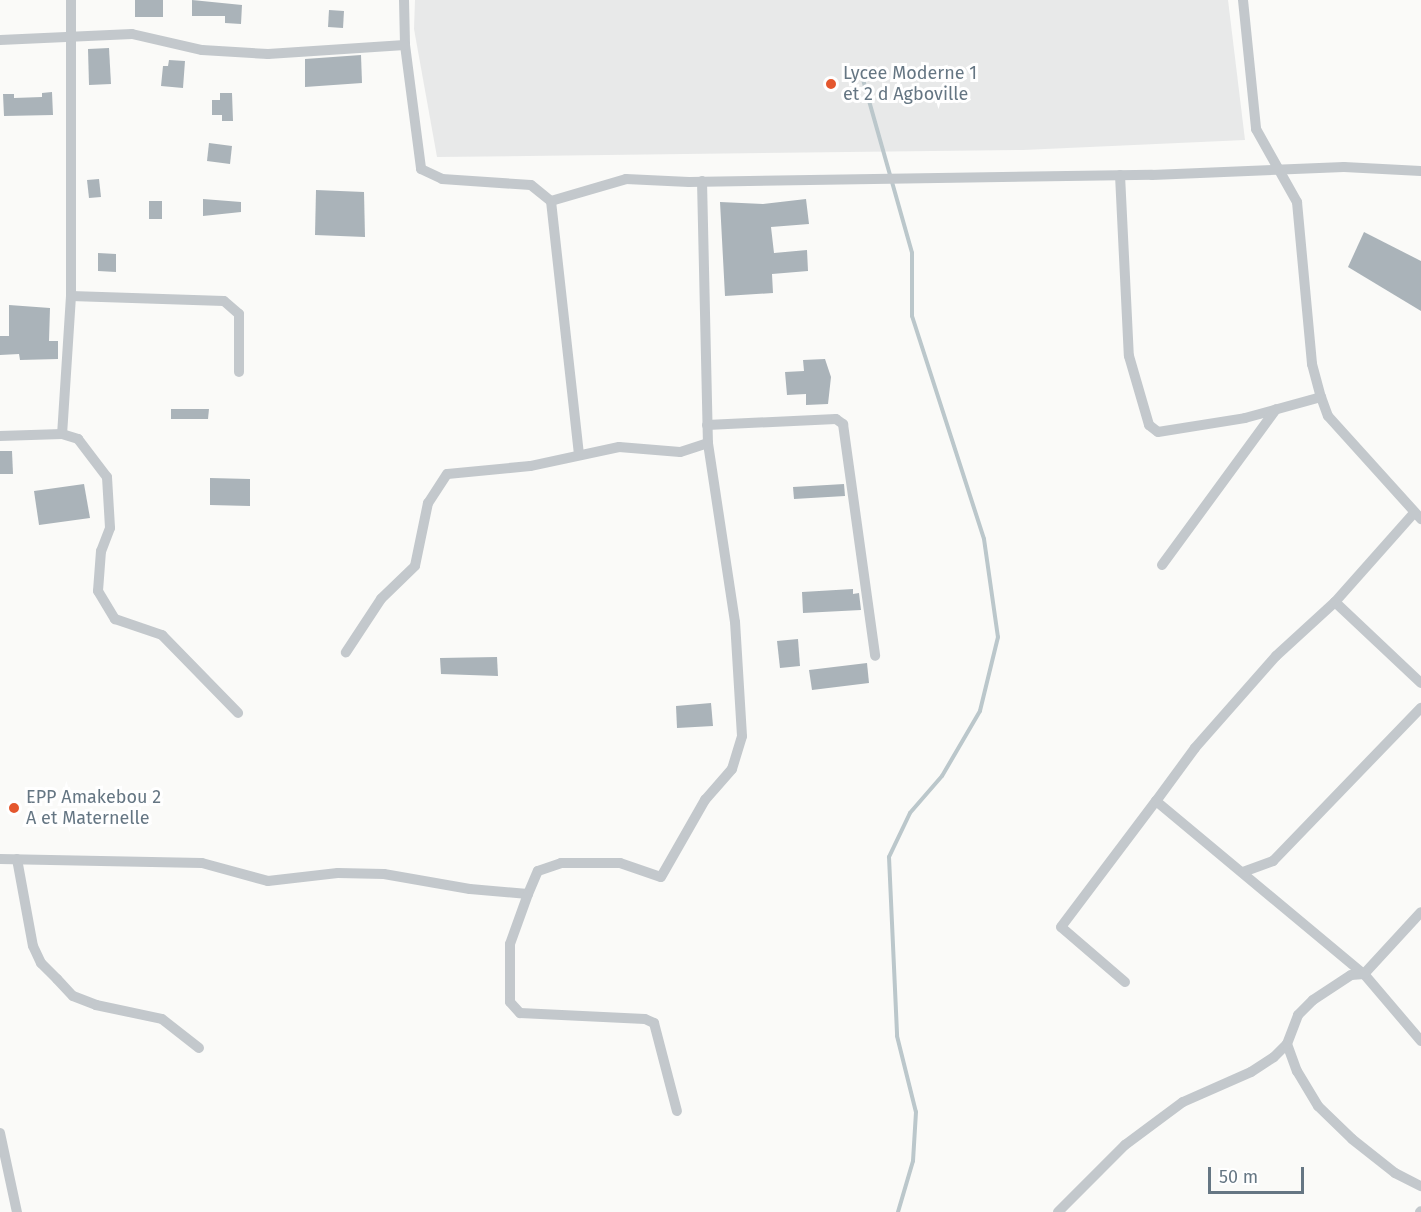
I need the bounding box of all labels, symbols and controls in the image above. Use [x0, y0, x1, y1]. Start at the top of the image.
place label: Lycee Moderne 1 et 2 d Agboville [843, 63, 977, 106]
marker: Lycee Moderne 1 et 2 d Agboville [824, 77, 838, 91]
place label: EPP Amakebou 2 A et Maternelle [26, 787, 161, 830]
marker: EPP Amakebou 2 A et Maternelle [7, 801, 21, 815]
scale bar [1211, 1155, 1307, 1193]
text: 50 m [1219, 1166, 1258, 1188]

